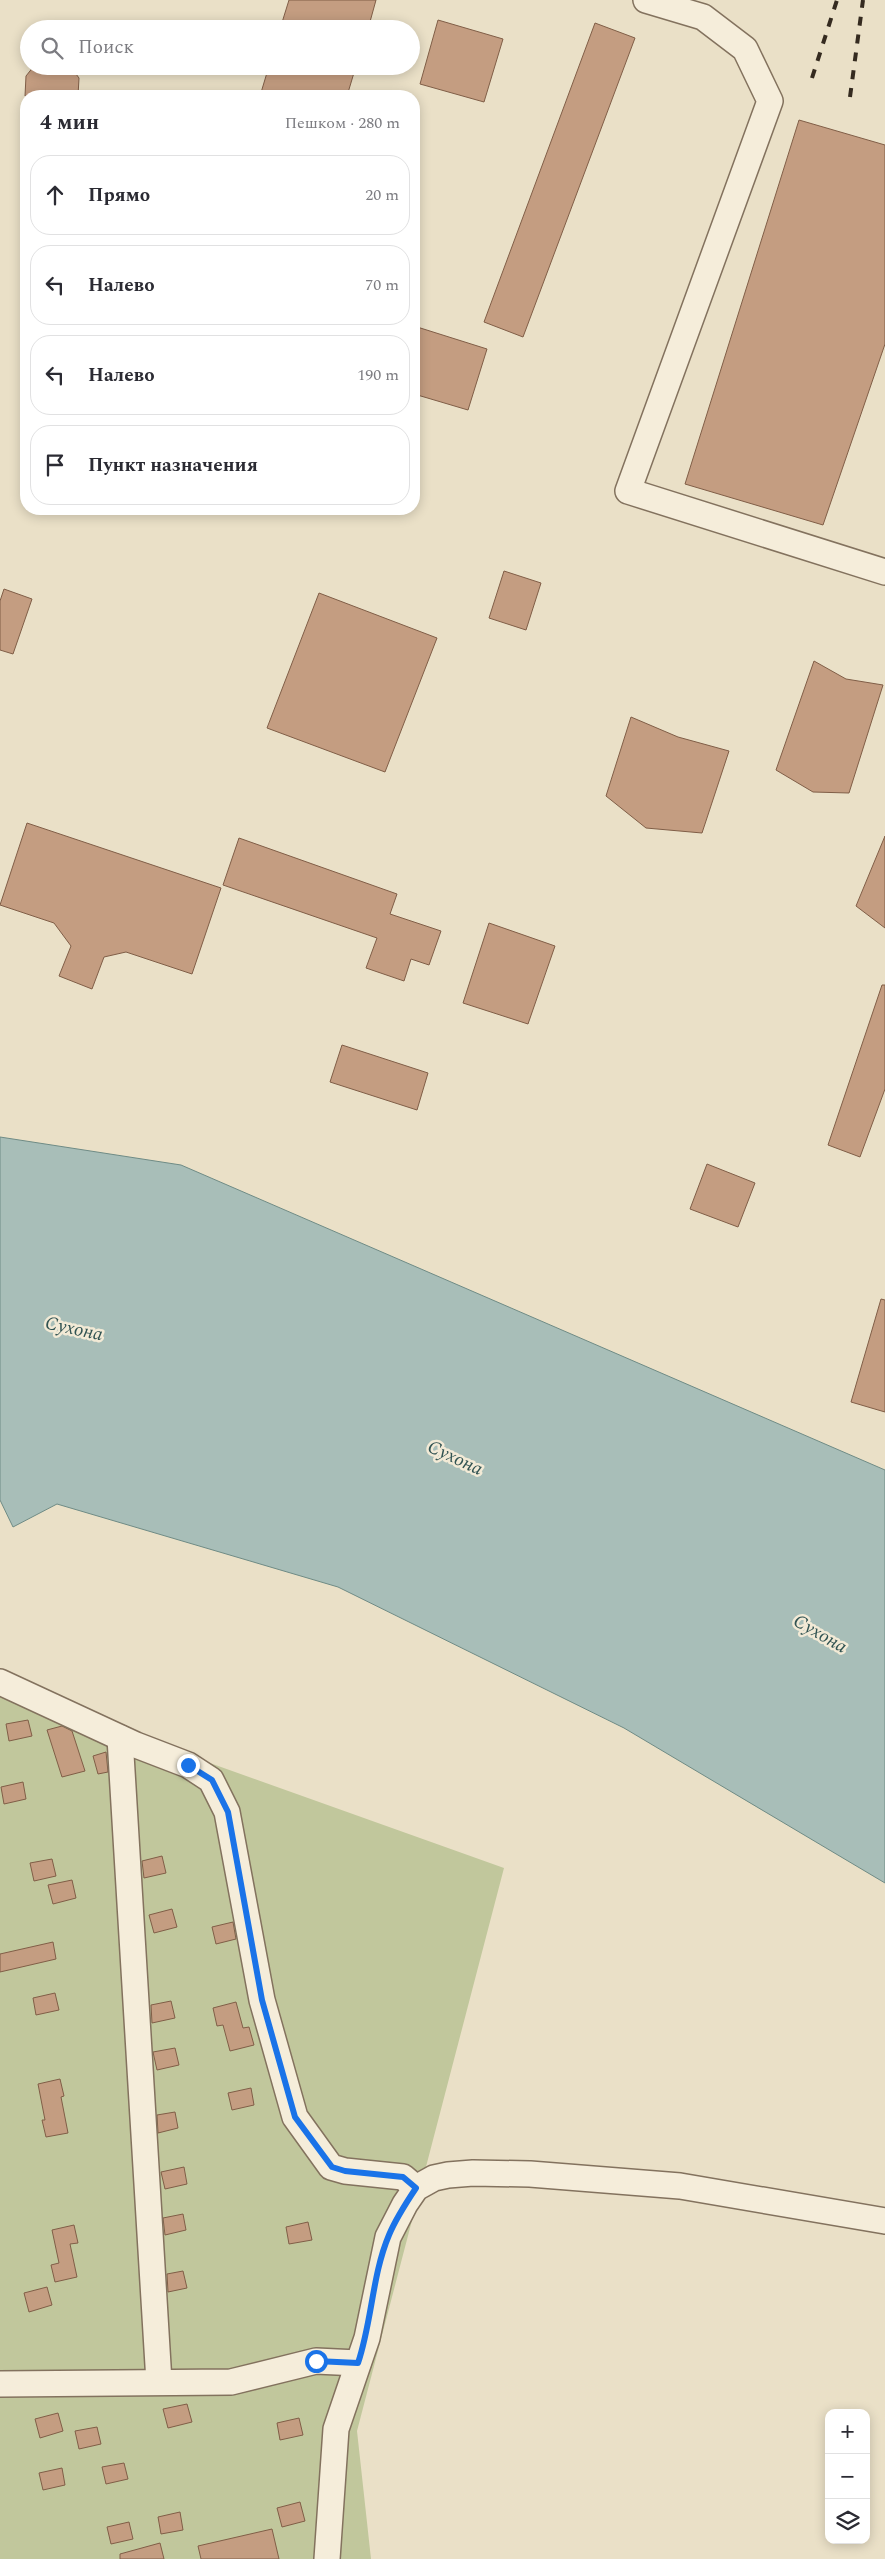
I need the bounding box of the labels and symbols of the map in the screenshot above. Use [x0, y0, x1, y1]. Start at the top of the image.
water label: Сухона [42, 1309, 106, 1349]
water label: Сухона [422, 1433, 488, 1484]
water label: Сухона [787, 1607, 853, 1661]
route end [177, 1754, 200, 1777]
route start [305, 2350, 328, 2373]

